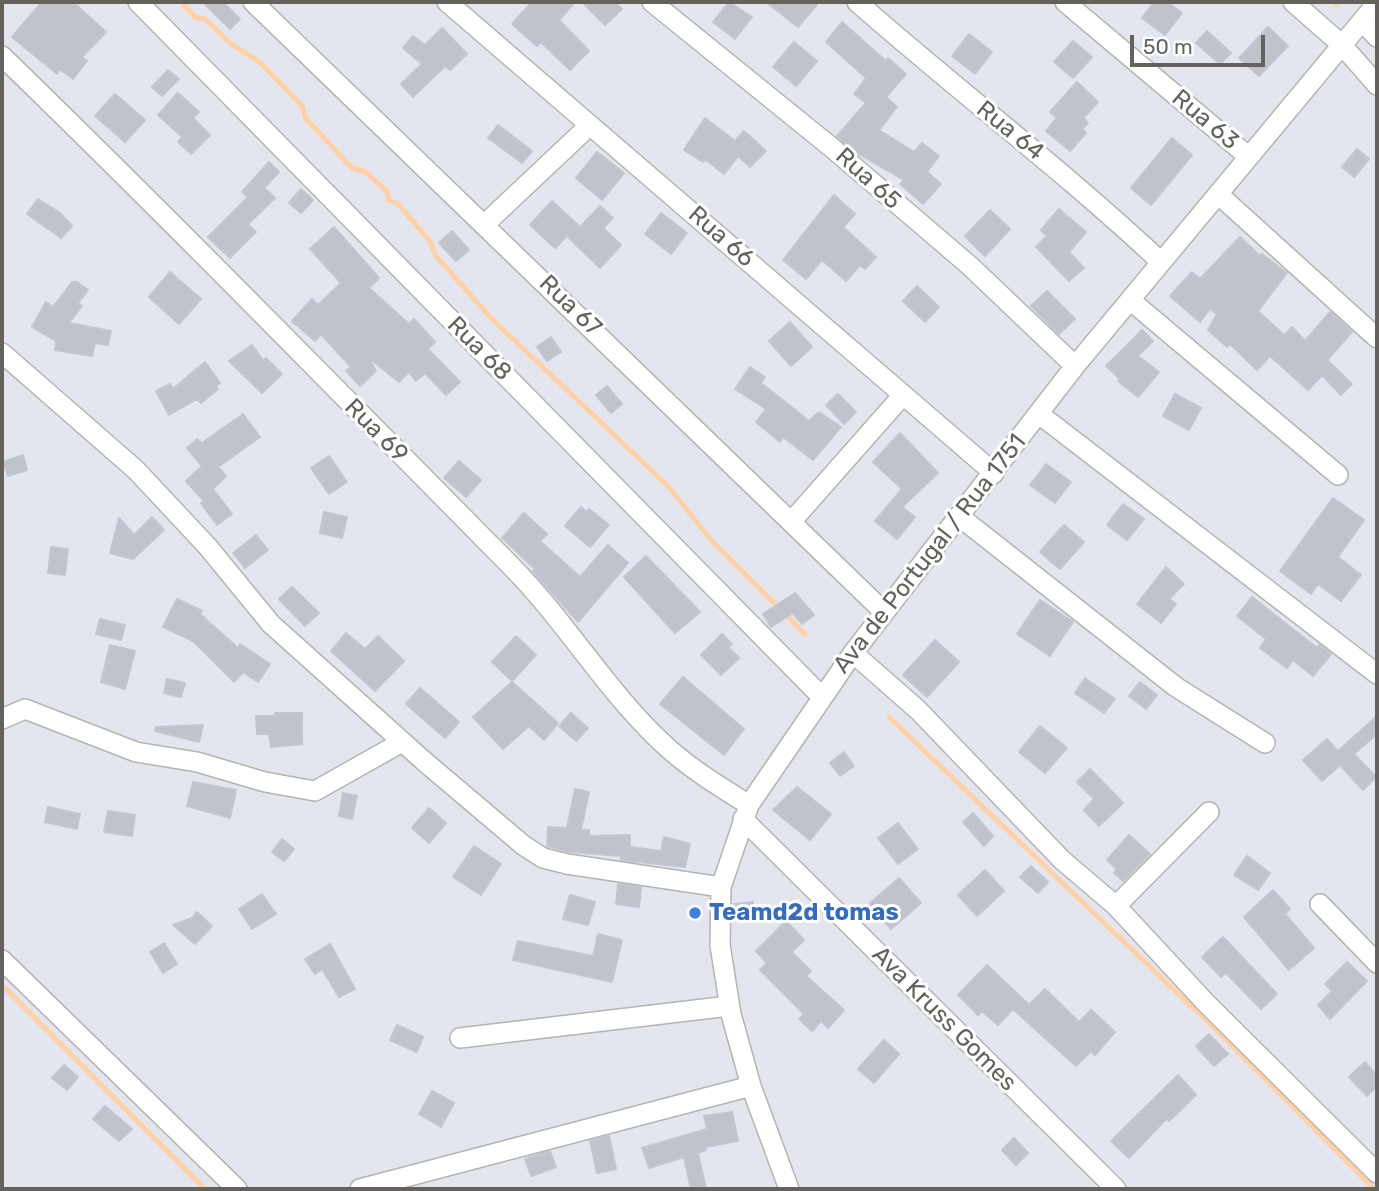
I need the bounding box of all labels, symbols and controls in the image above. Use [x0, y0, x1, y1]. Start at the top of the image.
scale bar [1134, 21, 1269, 65]
text: 50 m [1143, 34, 1193, 59]
street label: Rua 63 [1166, 84, 1244, 156]
street label: Rua 64 [970, 95, 1050, 167]
street label: Rua 65 [829, 142, 907, 216]
street label: Rua 66 [682, 200, 760, 274]
street label: Rua 67 [533, 269, 607, 343]
street label: Rua 68 [441, 311, 517, 387]
street label: Rua 69 [338, 393, 414, 469]
street label: Ava de Portugal / Rua 1751 [828, 429, 1032, 679]
place label: Teamd2d tomas [709, 899, 899, 927]
marker: Teamd2d tomas [687, 905, 703, 921]
street label: Ava Kruss Gomes [866, 941, 1022, 1097]

